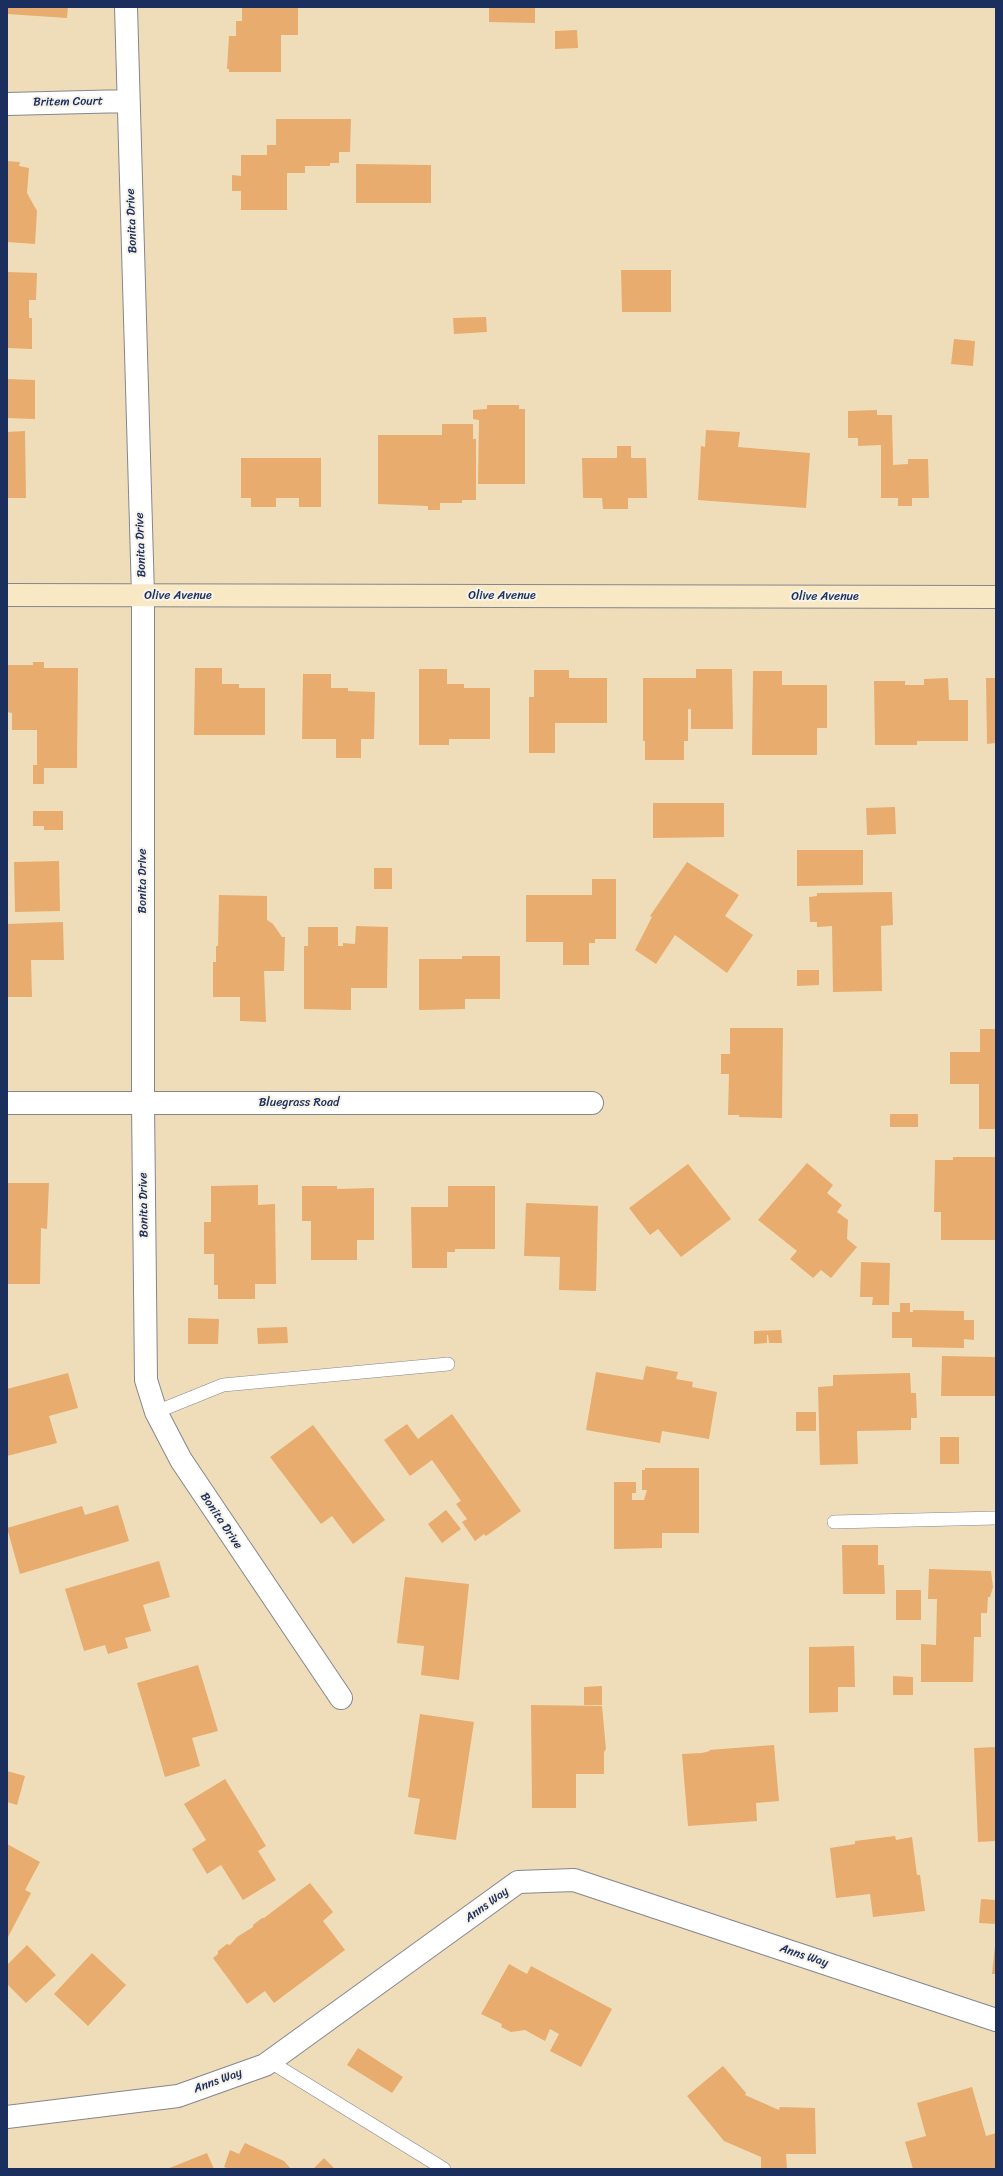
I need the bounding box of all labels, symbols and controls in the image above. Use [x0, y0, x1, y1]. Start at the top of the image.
street label: Britem Court [33, 94, 103, 110]
street label: Bonita Drive [124, 188, 140, 254]
street label: Bonita Drive [133, 512, 149, 578]
street label: Olive Avenue [144, 589, 212, 603]
street label: Olive Avenue [468, 589, 536, 603]
street label: Olive Avenue [791, 590, 859, 604]
street label: Bonita Drive [136, 849, 150, 913]
street label: Bluegrass Road [259, 1096, 339, 1110]
street label: Bonita Drive [136, 1172, 152, 1238]
street label: Bonita Drive [197, 1490, 245, 1552]
street label: Anns Way [462, 1884, 512, 1926]
street label: Anns Way [778, 1941, 830, 1971]
street label: Anns Way [192, 2066, 244, 2096]

